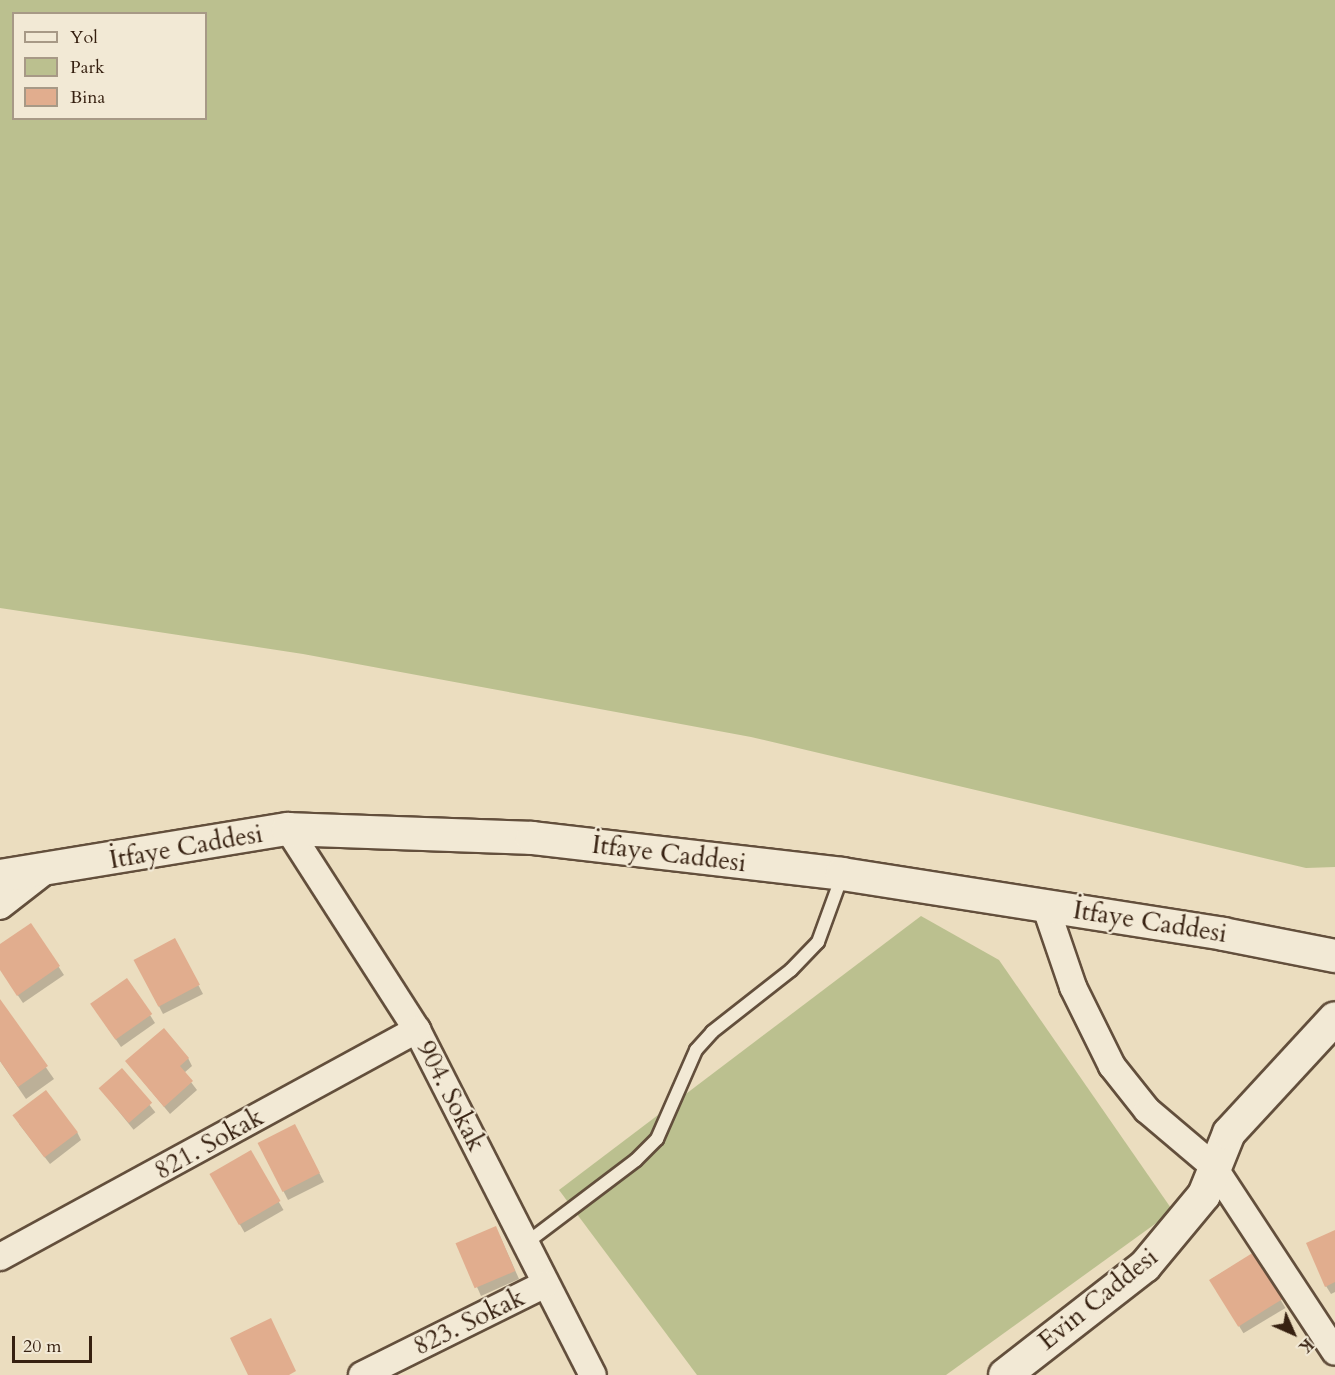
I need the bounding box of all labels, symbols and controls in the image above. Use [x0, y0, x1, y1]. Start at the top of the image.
legend [12, 12, 207, 120]
text: Yol [70, 25, 98, 50]
text: Park [70, 55, 105, 80]
text: Bina [70, 85, 105, 110]
street label: İtfaye Caddesi [107, 818, 265, 876]
street label: İtfaye Caddesi [590, 829, 748, 879]
street label: İtfaye Caddesi [1071, 894, 1229, 950]
street label: 904. Sokak [410, 1036, 492, 1156]
street label: 821. Sokak [149, 1101, 269, 1187]
street label: Evin Caddesi [1032, 1241, 1164, 1357]
street label: 823. Sokak [408, 1282, 530, 1362]
north arrow [1263, 1303, 1323, 1363]
scale bar [15, 1324, 94, 1362]
text: K [1293, 1333, 1318, 1358]
text: 20 m [23, 1334, 62, 1359]

